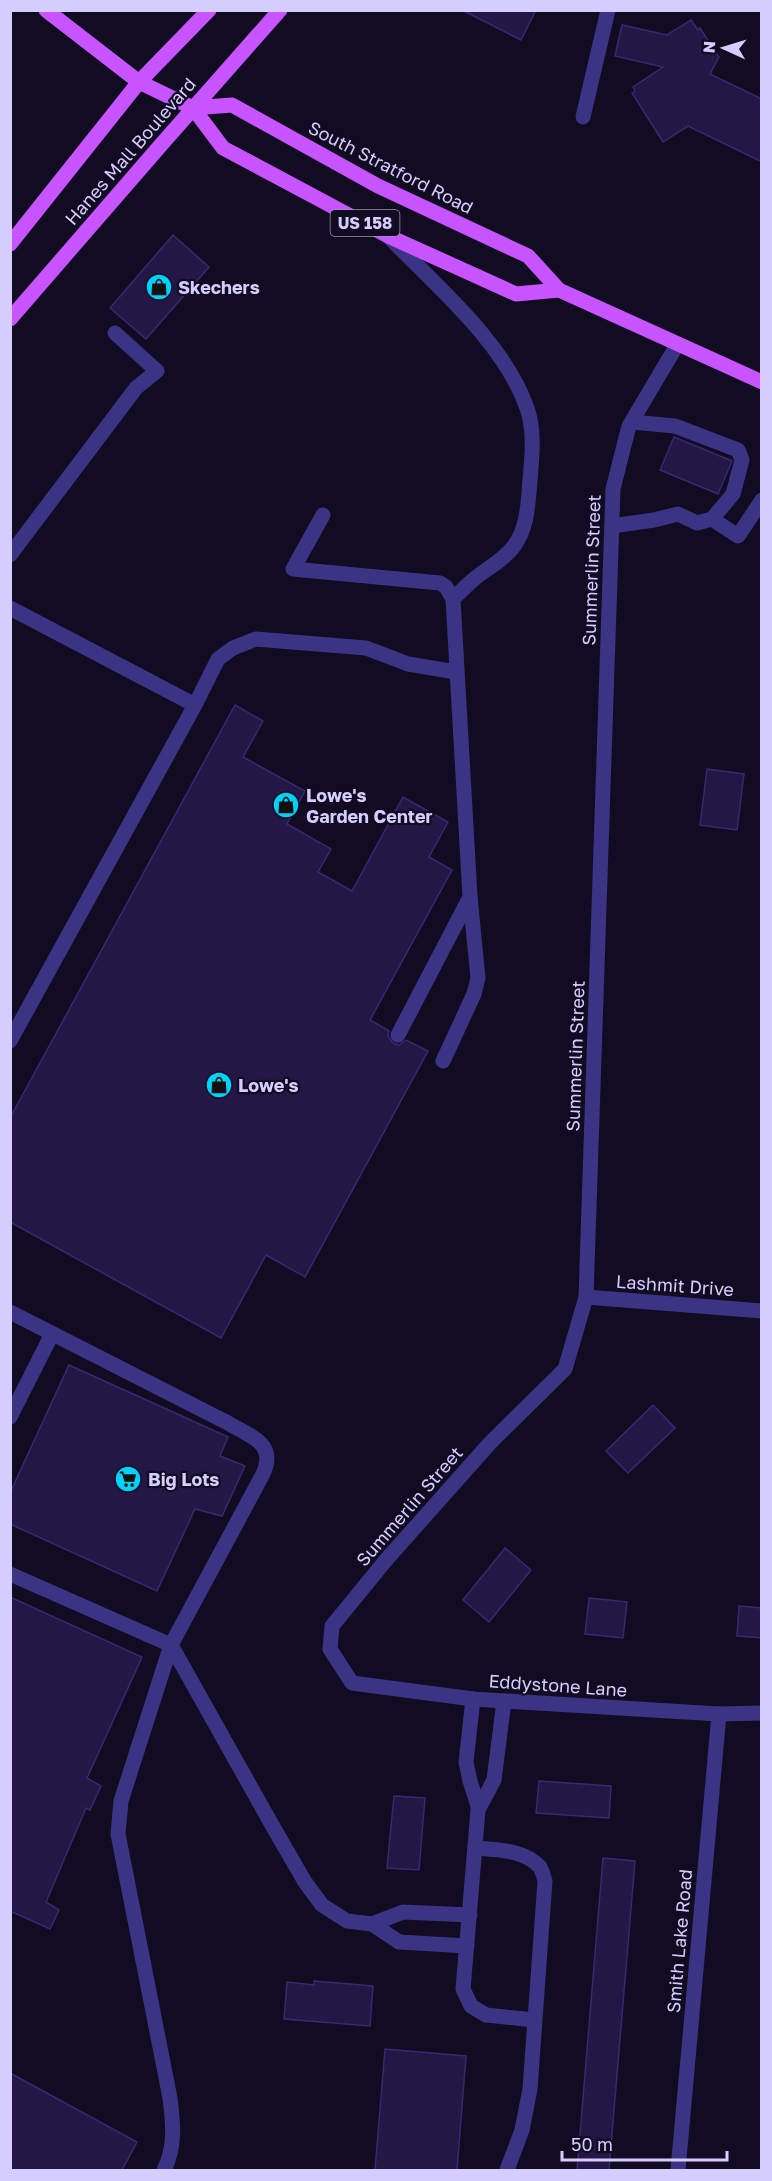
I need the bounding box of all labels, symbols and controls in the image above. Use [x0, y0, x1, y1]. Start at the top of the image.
north arrow [694, 18, 754, 78]
text: N [699, 40, 719, 54]
street label: Hanes Mall Boulevard [60, 73, 200, 229]
street label: South Stratford Road [305, 116, 477, 218]
road number: US 158 [330, 210, 400, 236]
shop icon: Skechers [144, 272, 174, 302]
place label: Skechers [178, 276, 260, 298]
street label: Summerlin Street [577, 494, 605, 646]
place label: Lowe's Garden Center [306, 784, 433, 827]
shop icon: Lowe's Garden Center [271, 790, 301, 820]
street label: Summerlin Street [561, 980, 589, 1132]
shop icon: Lowe's [204, 1070, 234, 1100]
place label: Lowe's [238, 1074, 299, 1096]
street label: Lashmit Drive [615, 1270, 735, 1300]
street label: Summerlin Street [351, 1442, 467, 1570]
supermarket icon: Big Lots [113, 1464, 143, 1494]
place label: Big Lots [148, 1468, 219, 1490]
street label: Eddystone Lane [488, 1669, 628, 1701]
street label: Smith Lake Road [662, 1868, 696, 2014]
scale bar [562, 2124, 727, 2162]
text: 50 m [571, 2133, 613, 2155]

